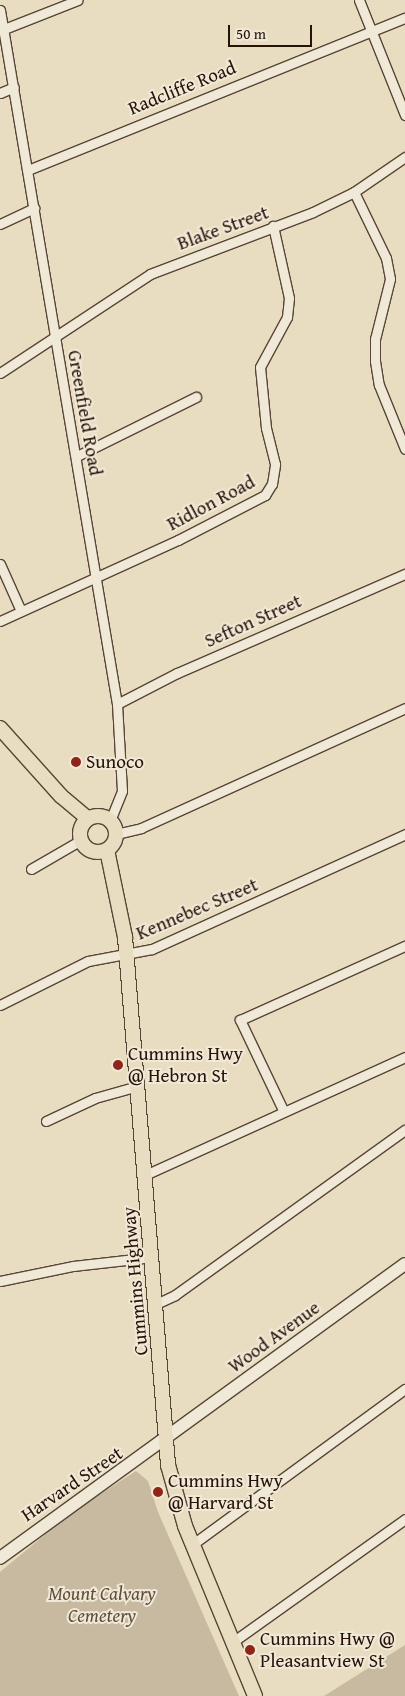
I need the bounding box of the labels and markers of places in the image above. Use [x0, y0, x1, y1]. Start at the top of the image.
place label: Sunoco [86, 751, 144, 773]
marker: Sunoco [70, 756, 82, 768]
place label: Cummins Hwy @ Hebron St [128, 1043, 243, 1087]
marker: Cummins Hwy @ Hebron St [112, 1059, 124, 1071]
place label: Cummins Hwy @ Harvard St [168, 1470, 283, 1514]
marker: Cummins Hwy @ Harvard St [152, 1486, 164, 1498]
place label: Cummins Hwy @ Pleasantview St [260, 1628, 395, 1672]
marker: Cummins Hwy @ Pleasantview St [244, 1644, 256, 1656]

